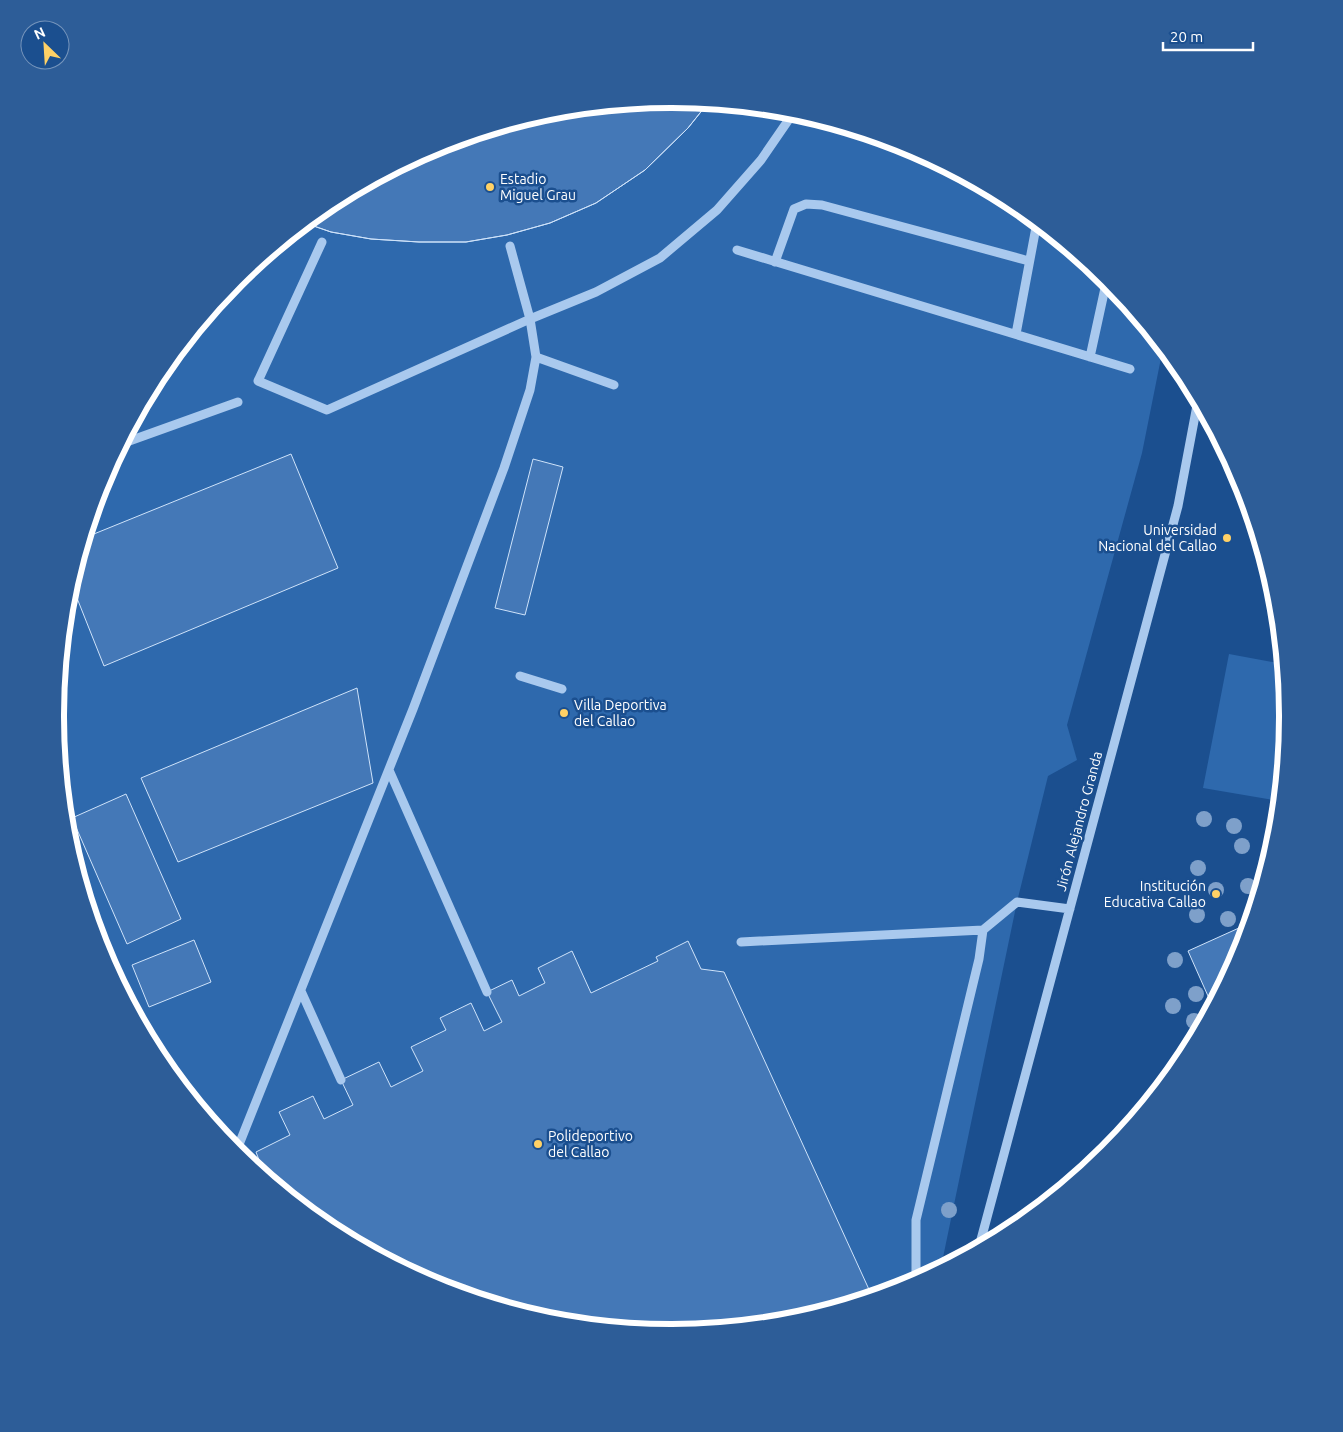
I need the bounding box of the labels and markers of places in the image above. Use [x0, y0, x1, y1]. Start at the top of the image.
place label: Estadio Miguel Grau [500, 171, 576, 203]
marker: Estadio Miguel Grau [484, 181, 496, 193]
place label: Universidad Nacional del Callao [1098, 522, 1217, 554]
marker: Universidad Nacional del Callao [1221, 532, 1233, 544]
place label: Villa Deportiva del Callao [574, 697, 667, 729]
marker: Villa Deportiva del Callao [558, 707, 570, 719]
place label: Institución Educativa Callao [1104, 878, 1206, 910]
marker: Institución Educativa Callao [1210, 888, 1222, 900]
place label: Polideportivo del Callao [548, 1128, 633, 1160]
marker: Polideportivo del Callao [532, 1138, 544, 1150]

